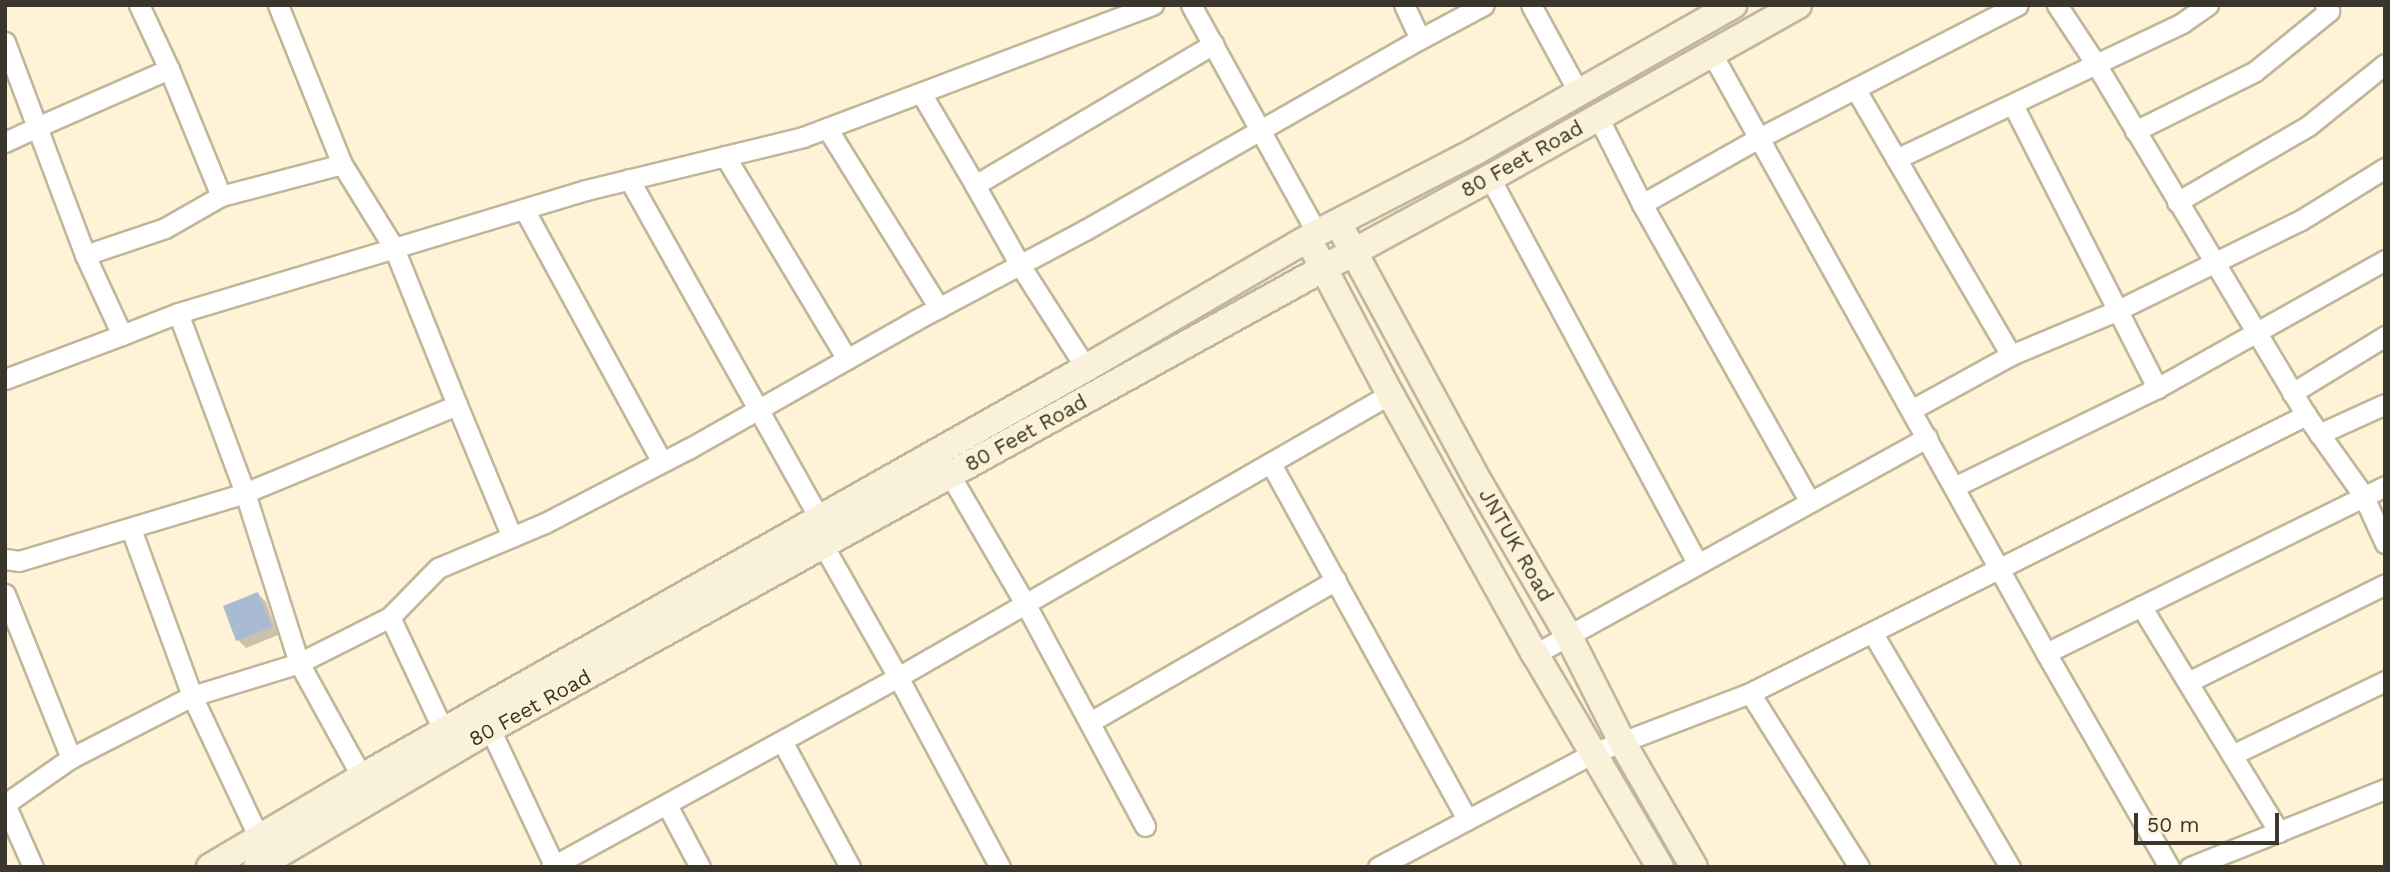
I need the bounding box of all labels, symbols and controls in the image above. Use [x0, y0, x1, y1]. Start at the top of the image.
street label: 80 Feet Road [1456, 115, 1588, 203]
street label: 80 Feet Road [960, 389, 1092, 477]
street label: JNTUK Road [1473, 484, 1559, 606]
street label: 80 Feet Road [464, 664, 596, 752]
scale bar [2138, 798, 2283, 842]
text: 50 m [2147, 812, 2199, 837]

